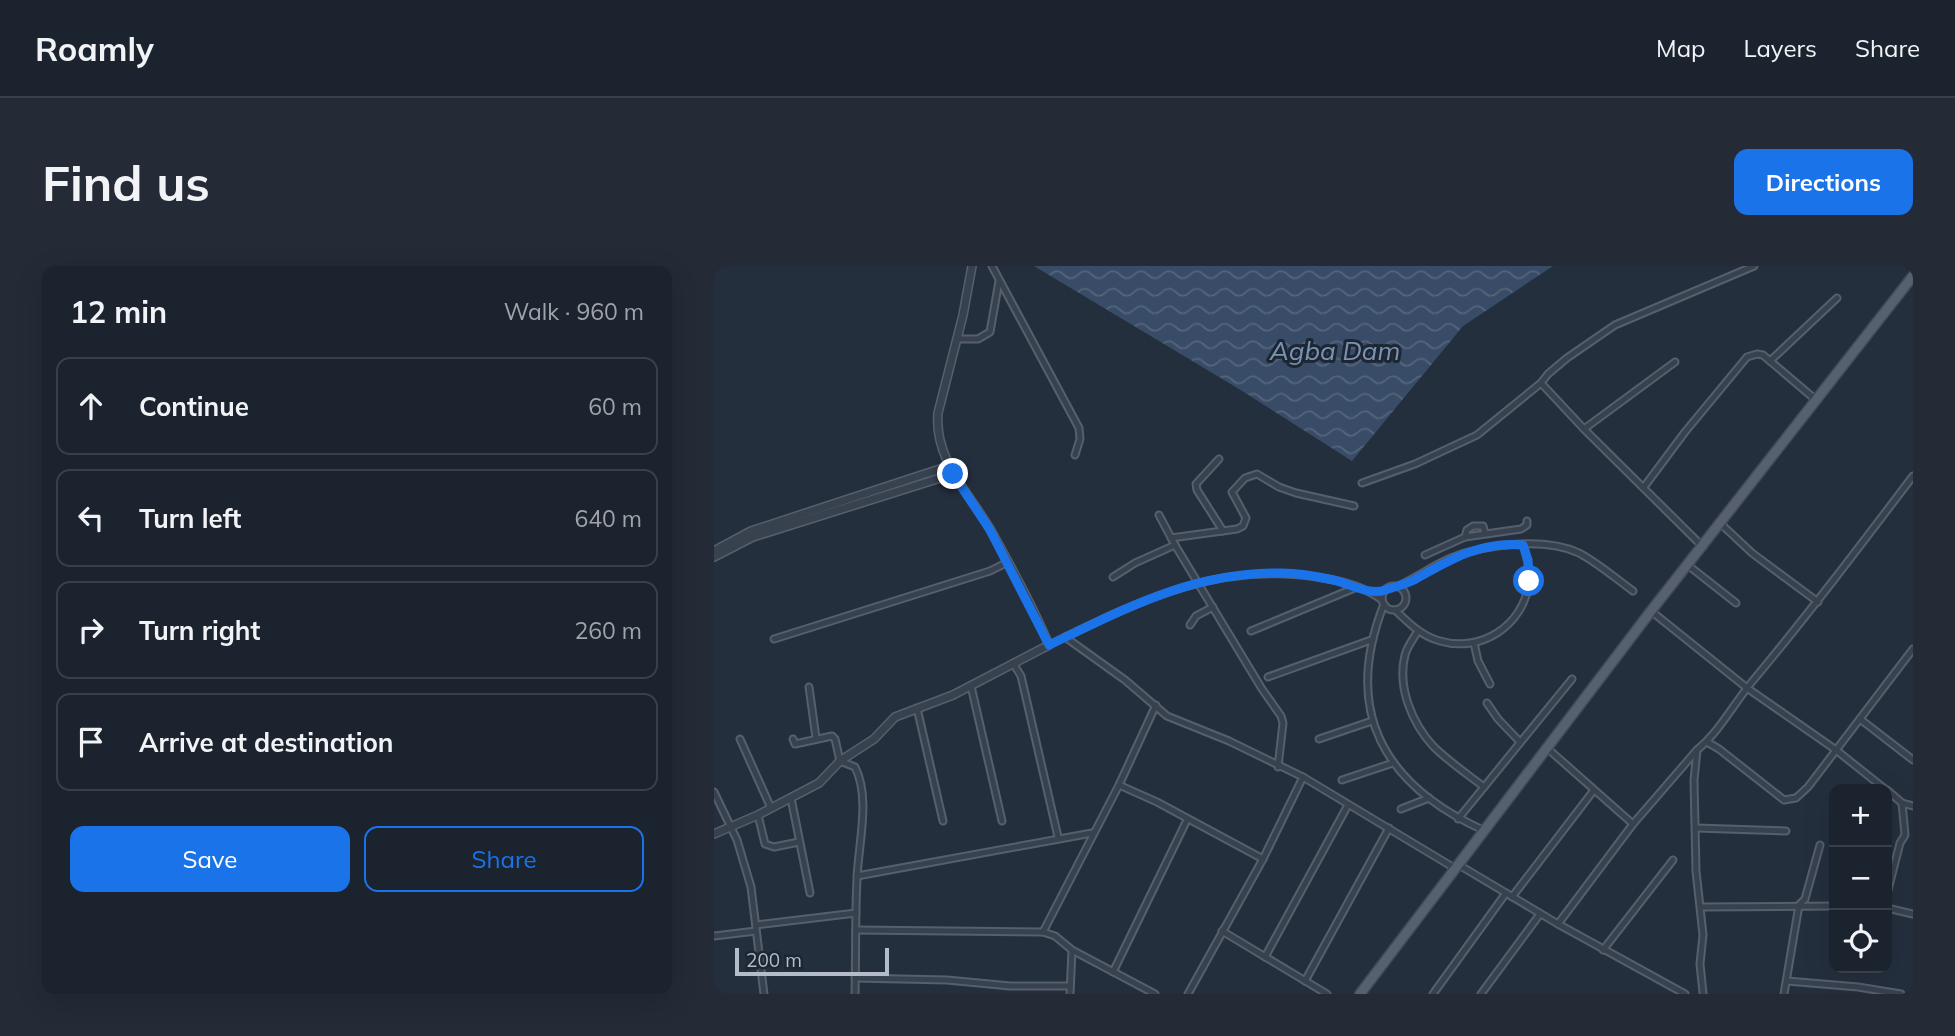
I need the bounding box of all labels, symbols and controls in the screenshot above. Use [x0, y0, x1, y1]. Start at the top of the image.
text: Roamly [35, 28, 154, 69]
text: Map [1656, 33, 1705, 63]
text: Layers [1743, 33, 1817, 63]
text: Share [1855, 33, 1920, 63]
button: Directions [1734, 149, 1913, 215]
text: Find us [42, 152, 210, 213]
text: 12 min [70, 293, 167, 331]
text: Walk · 960 m [504, 297, 644, 326]
water label: Agba Dam [1269, 334, 1400, 367]
icon: ahead [72, 387, 110, 425]
text: Continue [139, 390, 249, 423]
text: 60 m [588, 392, 642, 421]
route end [937, 458, 968, 489]
icon: left [72, 499, 110, 537]
text: Turn left [139, 502, 241, 535]
text: 640 m [574, 504, 642, 533]
route start [1513, 565, 1544, 596]
icon: right [72, 611, 110, 649]
text: Turn right [139, 614, 260, 647]
text: 260 m [574, 616, 642, 645]
icon: arrive [72, 723, 110, 761]
text: Arrive at destination [139, 726, 394, 759]
map controls [1829, 784, 1892, 973]
button: + [1829, 784, 1892, 847]
button: Save [70, 826, 350, 892]
button: Share [364, 826, 644, 892]
button: − [1829, 847, 1892, 910]
button: locate [1829, 910, 1892, 973]
scale bar [735, 945, 889, 977]
text: 200 m [746, 948, 802, 972]

